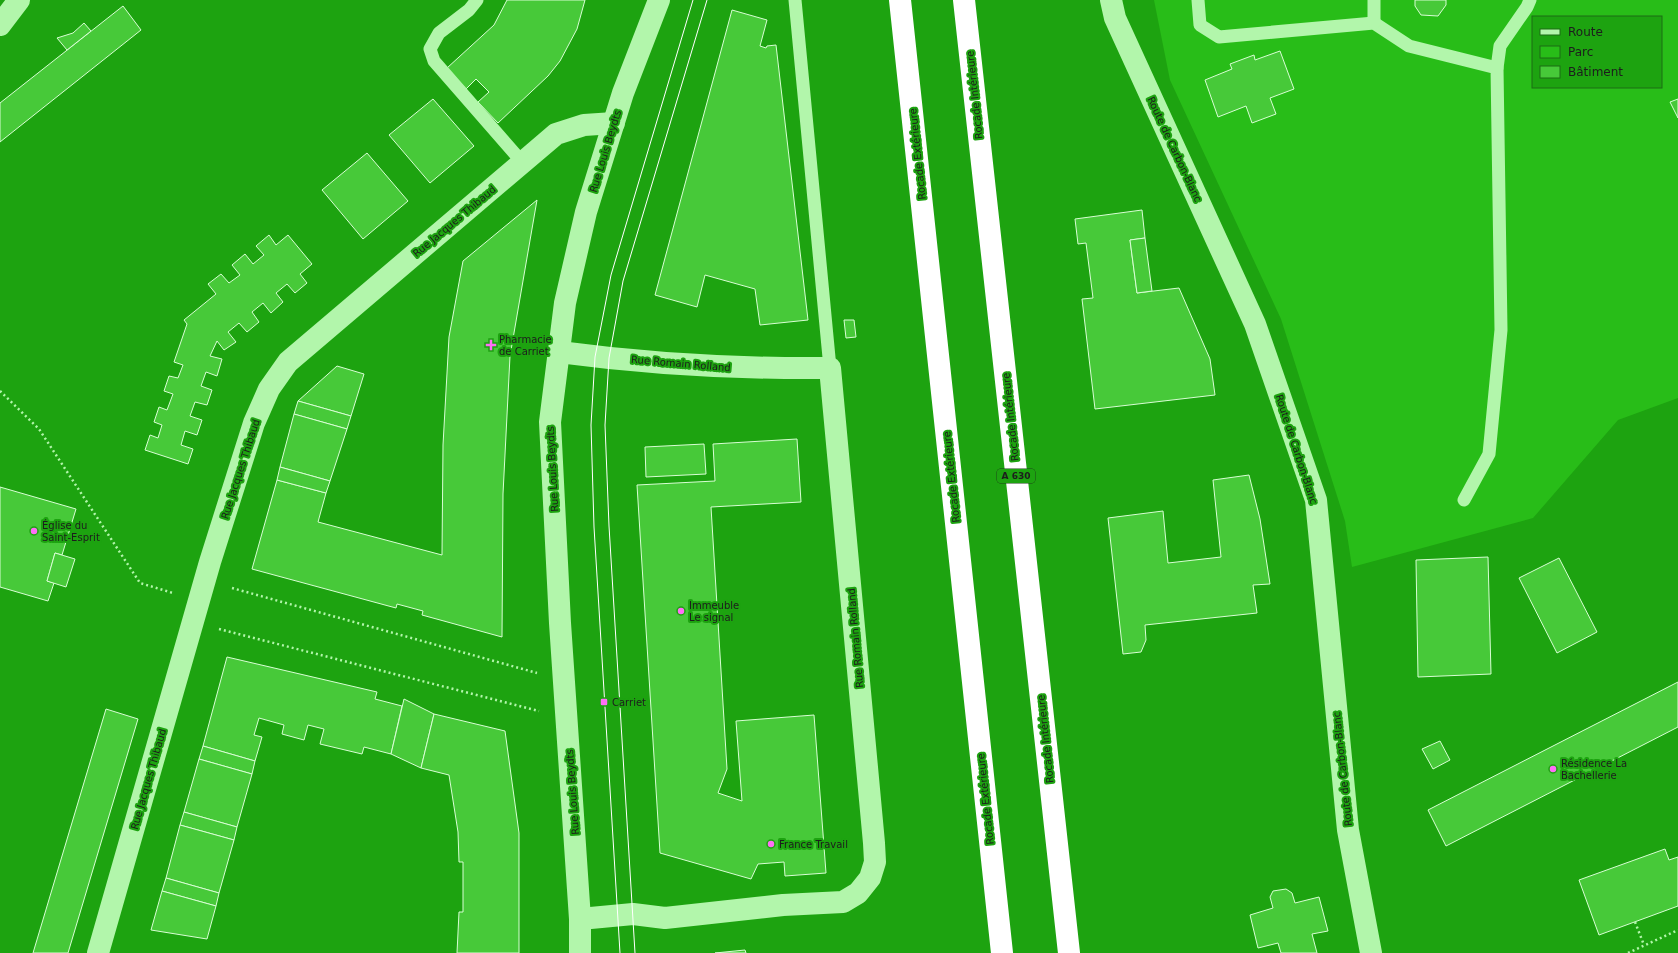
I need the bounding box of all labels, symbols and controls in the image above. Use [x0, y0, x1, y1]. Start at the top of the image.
legend [1532, 16, 1662, 88]
text: Route [1568, 25, 1603, 39]
text: Parc [1568, 45, 1593, 59]
street label: Rocade Intérieure [964, 50, 985, 140]
text: Bâtiment [1568, 65, 1623, 79]
street label: Route de Carbon-Blanc [1145, 95, 1204, 204]
street label: Rocade Extérieure [907, 108, 928, 200]
street label: Rue Louis Beydts [588, 109, 623, 194]
street label: Rue Jacques Thibaud [411, 184, 498, 259]
place label: Pharmacie de Carriet [499, 334, 552, 357]
marker: Pharmacie de Carriet [486, 340, 496, 350]
street label: Rue Romain Rolland [631, 354, 731, 373]
street label: Rocade Intérieure [1000, 372, 1021, 462]
street label: Route de Carbon-Blanc [1274, 393, 1319, 505]
street label: Rue Jacques Thibaud [219, 418, 262, 520]
street label: Rue Louis Beydts [545, 426, 560, 512]
street label: Rocade Extérieure [941, 431, 962, 523]
road number: A 630 [997, 469, 1035, 483]
place label: Église du Saint-Esprit [42, 519, 100, 543]
marker: Église du Saint-Esprit [29, 526, 39, 536]
street label: Rue Romain Rolland [846, 588, 865, 688]
place label: Immeuble Le signal [689, 600, 739, 623]
marker: Immeuble Le signal [676, 606, 686, 616]
street label: Rocade Intérieure [1035, 694, 1056, 784]
marker: Carriet [599, 697, 609, 707]
place label: Carriet [612, 697, 646, 708]
street label: Route de Carbon-Blanc [1331, 711, 1354, 827]
street label: Rue Jacques Thibaud [129, 727, 168, 831]
street label: Rue Louis Beydts [564, 749, 581, 835]
street label: Rocade Extérieure [975, 753, 996, 845]
place label: Résidence La Bachellerie [1561, 758, 1627, 781]
marker: Résidence La Bachellerie [1548, 764, 1558, 774]
marker: France Travail [766, 839, 776, 849]
place label: France Travail [779, 839, 848, 850]

